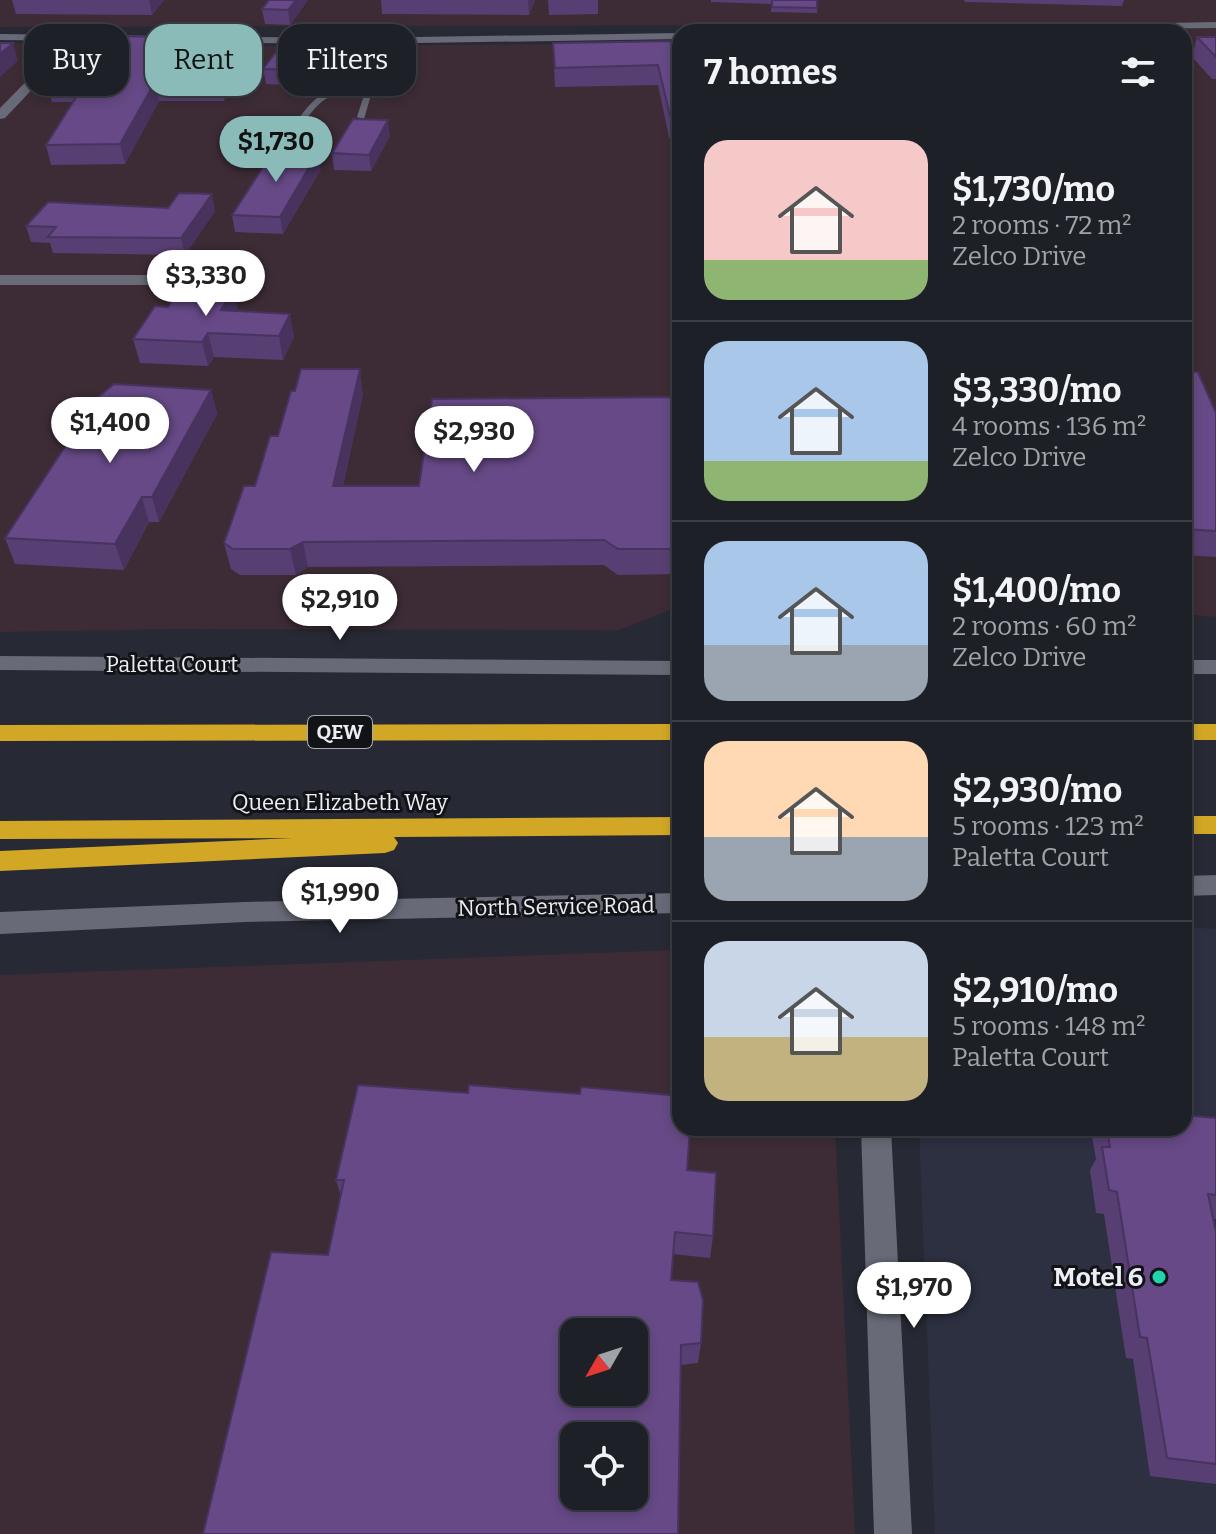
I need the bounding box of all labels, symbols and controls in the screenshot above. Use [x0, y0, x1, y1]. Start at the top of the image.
chip: Buy [24, 24, 129, 96]
chip: Rent [145, 24, 262, 96]
chip: Filters [278, 24, 416, 96]
icon: filters [1116, 50, 1160, 94]
text: 7 homes [704, 52, 837, 93]
pin: $1,730 [211, 116, 341, 184]
text: $1,730 [237, 126, 315, 157]
text: $1,730/mo [952, 169, 1115, 210]
icon: home [768, 172, 864, 268]
text: 2 rooms · 72 m² [952, 210, 1132, 241]
text: Zelco Drive [952, 241, 1087, 272]
pin: $3,330 [141, 250, 271, 318]
text: $3,330 [165, 260, 247, 291]
text: $3,330/mo [952, 370, 1122, 411]
icon: home [768, 373, 864, 469]
pin: $1,400 [45, 397, 175, 465]
pin: $2,930 [409, 406, 539, 474]
text: $1,400 [69, 407, 151, 438]
text: 4 rooms · 136 m² [952, 411, 1146, 442]
text: $2,930 [433, 416, 515, 447]
text: Zelco Drive [952, 442, 1087, 473]
text: $1,400/mo [952, 570, 1121, 611]
icon: home [768, 573, 864, 669]
pin: $2,910 [275, 574, 405, 642]
text: $2,910 [300, 584, 380, 615]
text: 2 rooms · 60 m² [952, 611, 1136, 642]
text: Zelco Drive [952, 642, 1087, 673]
street label: Paletta Court [106, 651, 238, 678]
road number: QEW [308, 716, 372, 748]
text: $2,930/mo [952, 770, 1122, 811]
icon: home [768, 773, 864, 869]
street label: Queen Elizabeth Way [232, 789, 448, 816]
text: 5 rooms · 123 m² [952, 811, 1144, 842]
text: Paletta Court [952, 842, 1109, 873]
pin: $1,990 [275, 867, 405, 935]
text: $1,990 [300, 877, 380, 908]
street label: North Service Road [457, 891, 655, 922]
text: $2,910/mo [952, 970, 1118, 1011]
icon: home [768, 973, 864, 1069]
text: 5 rooms · 148 m² [952, 1011, 1146, 1042]
text: Paletta Court [952, 1042, 1109, 1073]
pin: $1,970 [849, 1262, 979, 1330]
place label: Motel 6 [1053, 1262, 1143, 1293]
marker: Motel 6 [1150, 1268, 1168, 1286]
text: $1,970 [875, 1272, 953, 1303]
north arrow [560, 1318, 648, 1406]
map controls [560, 1318, 648, 1510]
button: locate [560, 1422, 648, 1510]

